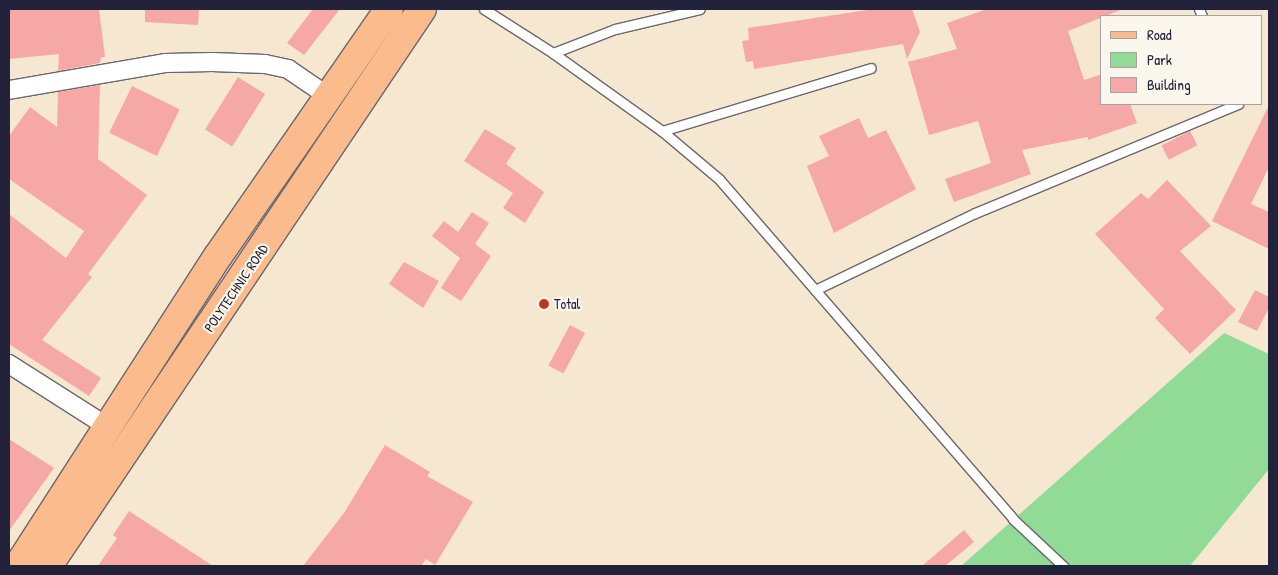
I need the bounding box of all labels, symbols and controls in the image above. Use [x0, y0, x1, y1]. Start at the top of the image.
legend [1100, 15, 1263, 105]
text: Road [1147, 24, 1172, 45]
text: Park [1147, 49, 1172, 70]
text: Building [1147, 74, 1191, 95]
street label: POLYTECHNIC ROAD [200, 241, 272, 335]
place label: Total [554, 296, 580, 312]
marker: Total [538, 298, 550, 310]

